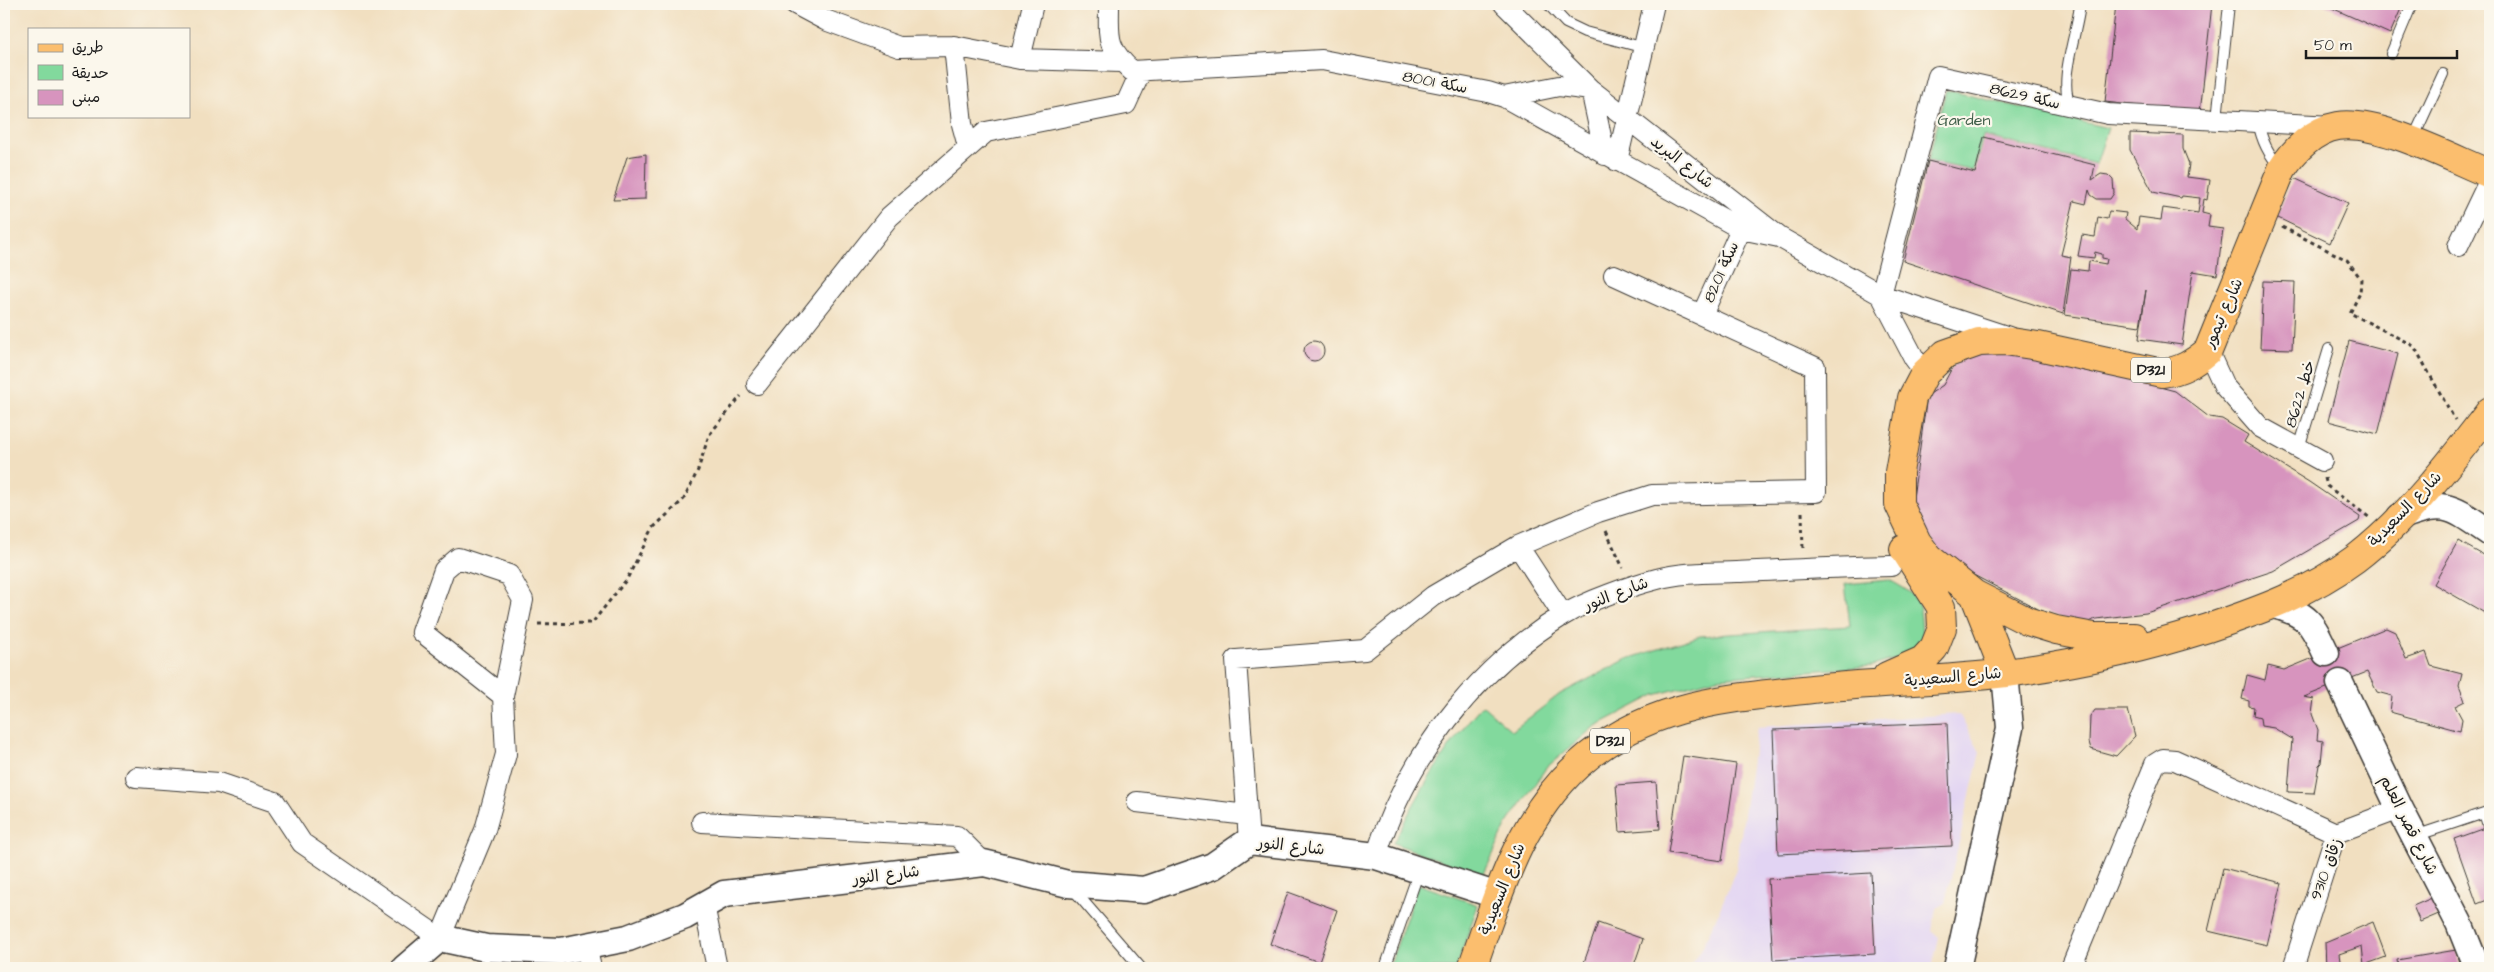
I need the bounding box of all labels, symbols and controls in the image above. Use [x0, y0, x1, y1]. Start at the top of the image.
legend [28, 28, 190, 118]
scale bar [2306, 28, 2458, 60]
text: 50 m [2314, 35, 2352, 56]
text: طريق [72, 37, 104, 58]
text: حديقة [72, 63, 109, 84]
street label: سكة 8001 [1401, 65, 1469, 99]
street label: سكة 8629 [1988, 77, 2062, 115]
text: مبنى [72, 87, 100, 108]
park label: Garden [1938, 109, 1990, 131]
street label: شارع البريد [1646, 130, 1718, 194]
street label: سكة 8201 [1698, 238, 1744, 306]
street label: شارع تيمور [2197, 275, 2248, 352]
road number: D321 [2131, 358, 2171, 382]
street label: 8622 خط [2279, 358, 2321, 430]
street label: شارع السعيدية [2363, 466, 2447, 552]
street label: شارع النور [1579, 572, 1651, 617]
street label: شارع السعيدية [1904, 662, 2002, 692]
road number: D321 [1590, 728, 1630, 754]
street label: شارع قصر العلم [2374, 772, 2444, 879]
street label: شارع النور [1254, 831, 1326, 860]
street label: زقاق 9310 [2305, 835, 2347, 903]
street label: شارع السعيدية [1474, 840, 1530, 938]
street label: شارع النور [849, 860, 921, 890]

